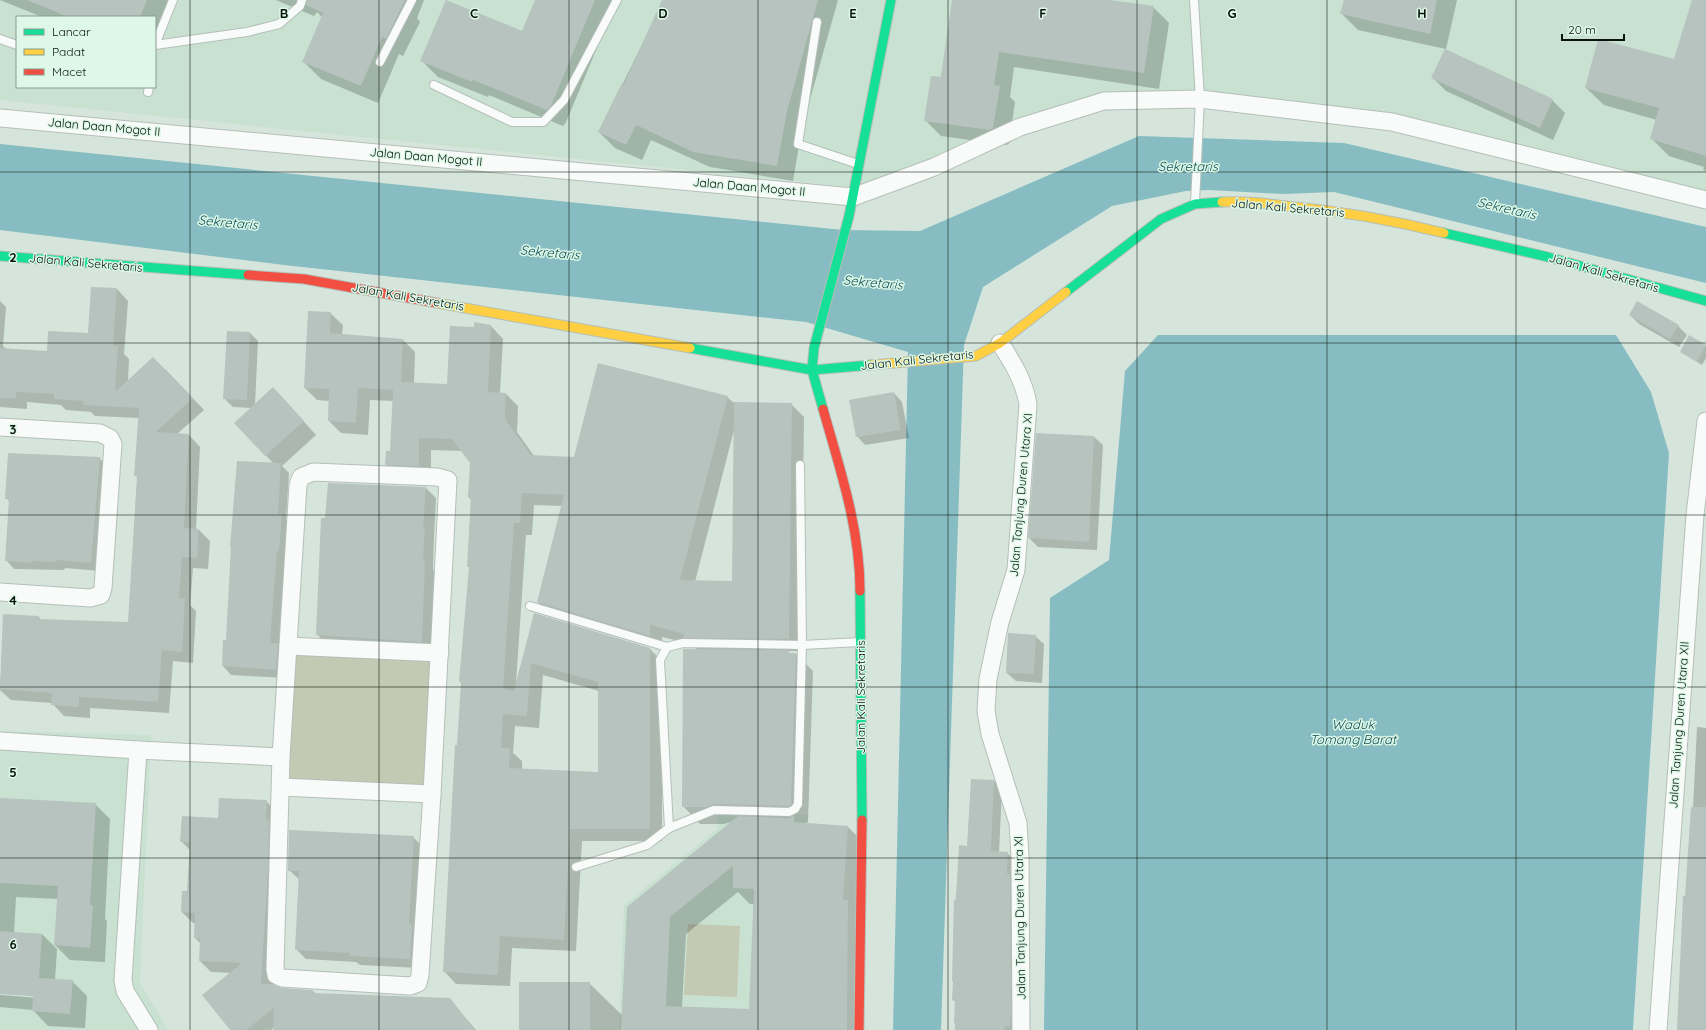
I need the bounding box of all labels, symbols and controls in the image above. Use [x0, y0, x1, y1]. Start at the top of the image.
text: B [280, 5, 288, 21]
text: C [470, 5, 478, 21]
text: D [658, 5, 668, 21]
text: E [849, 5, 857, 21]
text: F [1039, 5, 1047, 21]
text: G [1227, 5, 1237, 21]
text: H [1417, 5, 1427, 21]
legend [16, 16, 156, 88]
scale bar [1562, 16, 1624, 42]
text: 20 m [1568, 22, 1596, 37]
text: Lancar [52, 24, 91, 39]
text: Padat [52, 44, 85, 59]
text: Macet [52, 64, 86, 79]
street label: Jalan Daan Mogot II [47, 114, 161, 139]
street label: Jalan Daan Mogot II [369, 144, 483, 169]
water label: Sekretaris [1158, 158, 1219, 174]
street label: Jalan Daan Mogot II [692, 174, 806, 199]
water label: Sekretaris [1476, 193, 1539, 223]
street label: Jalan Kali Sekretaris [1231, 195, 1346, 220]
water label: Sekretaris [197, 211, 259, 233]
water label: Sekretaris [519, 241, 581, 263]
text: 2 [9, 249, 17, 265]
street label: Jalan Kali Sekretaris [29, 250, 144, 275]
street label: Jalan Kali Sekretaris [1547, 250, 1661, 295]
water label: Sekretaris [842, 271, 904, 293]
street label: Jalan Kali Sekretaris [351, 279, 466, 314]
street label: Jalan Kali Sekretaris [860, 346, 975, 373]
street label: Jalan Tanjung Duren Utara XI [1006, 412, 1035, 578]
text: 3 [10, 421, 17, 437]
text: 4 [9, 592, 17, 608]
street label: Jalan Kali Sekretaris [853, 640, 868, 754]
street label: Jalan Tanjung Duren Utara XII [1665, 641, 1692, 809]
water label: Waduk Tomang Barat [1310, 716, 1398, 747]
text: 5 [9, 764, 17, 780]
street label: Jalan Tanjung Duren Utara XI [1011, 836, 1028, 1000]
text: 6 [9, 936, 17, 952]

